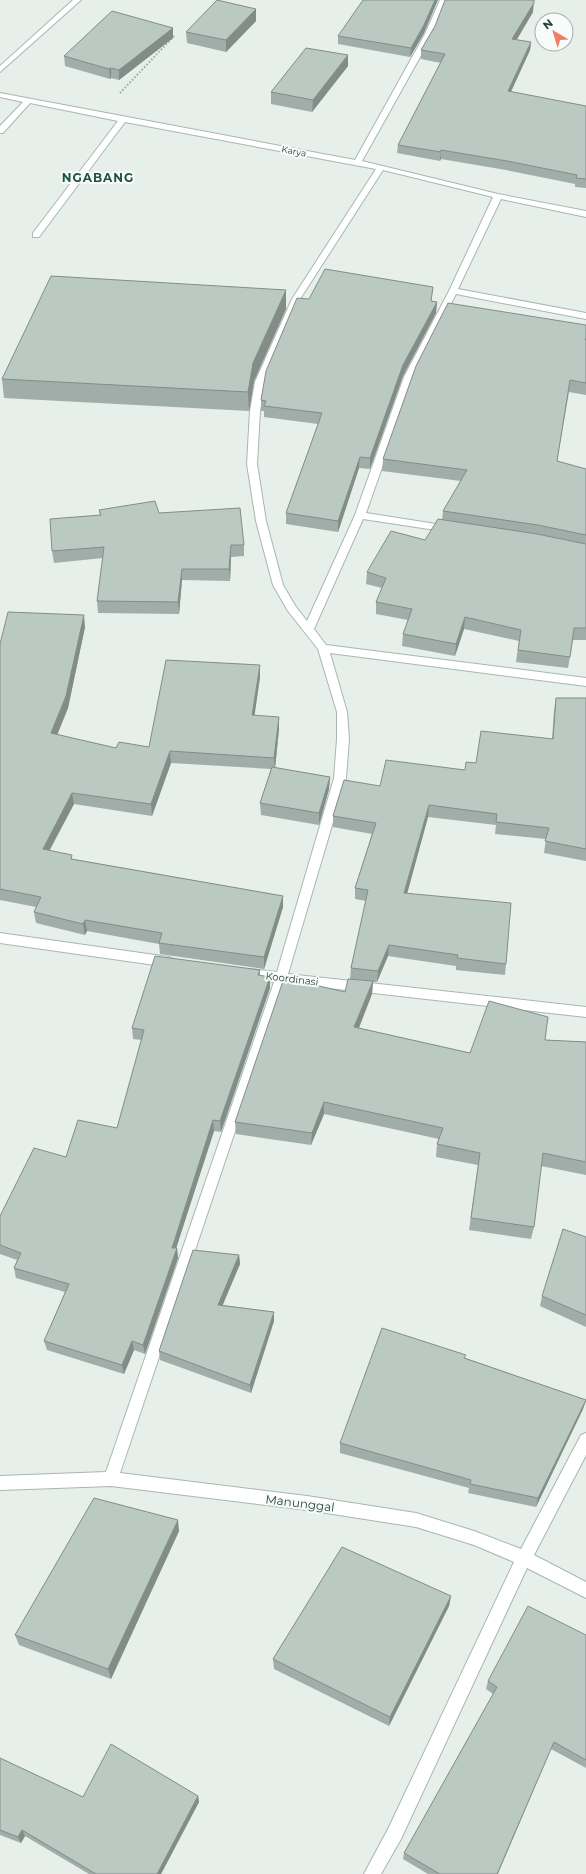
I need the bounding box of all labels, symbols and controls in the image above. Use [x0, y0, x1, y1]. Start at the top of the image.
north arrow [534, 12, 574, 52]
text: N [540, 16, 556, 32]
street label: Karya [281, 143, 307, 159]
district label: NGABANG [62, 170, 134, 185]
street label: Koordinasi [265, 969, 319, 989]
street label: Manunggal [265, 1491, 335, 1515]

